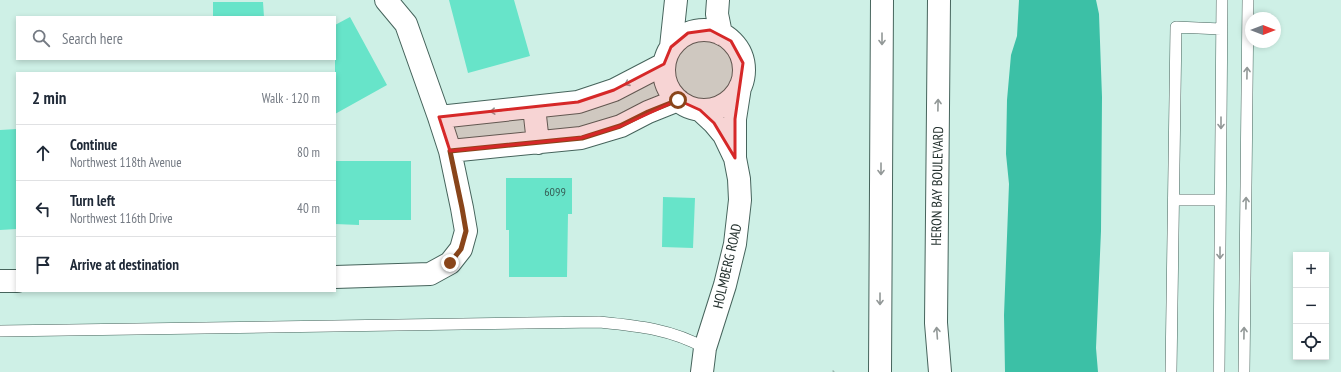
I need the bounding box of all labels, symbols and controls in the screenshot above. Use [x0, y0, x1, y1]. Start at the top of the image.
north arrow [1245, 12, 1281, 48]
search box [16, 16, 336, 60]
icon: search [30, 27, 52, 49]
text: Search here [62, 29, 123, 48]
one-way arrow [878, 32, 885, 45]
one-way arrow [1243, 67, 1251, 80]
one-way arrow [624, 79, 636, 86]
text: 2 min [32, 87, 66, 109]
text: Walk · 120 m [262, 90, 320, 107]
route start [669, 91, 687, 109]
one-way arrow [934, 99, 942, 112]
one-way arrow [490, 107, 503, 115]
one-way arrow [1217, 116, 1225, 129]
street label: HERON BAY BOULEVARD [927, 126, 947, 246]
text: Continue [70, 135, 117, 154]
icon: ahead [32, 142, 54, 164]
text: 80 m [297, 144, 320, 161]
text: Northwest 118th Avenue [70, 154, 182, 171]
one-way arrow [877, 162, 885, 175]
house number: 6099 [544, 184, 566, 199]
text: Turn left [70, 191, 115, 210]
one-way arrow [1242, 197, 1250, 210]
icon: left [32, 198, 54, 220]
text: 40 m [297, 200, 320, 217]
text: Northwest 116th Drive [70, 210, 173, 227]
street label: HOLMBERG ROAD [709, 222, 745, 310]
one-way arrow [1216, 246, 1224, 259]
map controls [1293, 252, 1329, 360]
button: + [1293, 252, 1329, 288]
icon: arrive [32, 254, 54, 276]
route end [441, 254, 459, 272]
text: Arrive at destination [70, 255, 179, 274]
button: − [1293, 288, 1329, 324]
one-way arrow [876, 292, 884, 305]
button: locate [1293, 324, 1329, 360]
one-way arrow [933, 327, 940, 340]
one-way arrow [1240, 327, 1248, 340]

